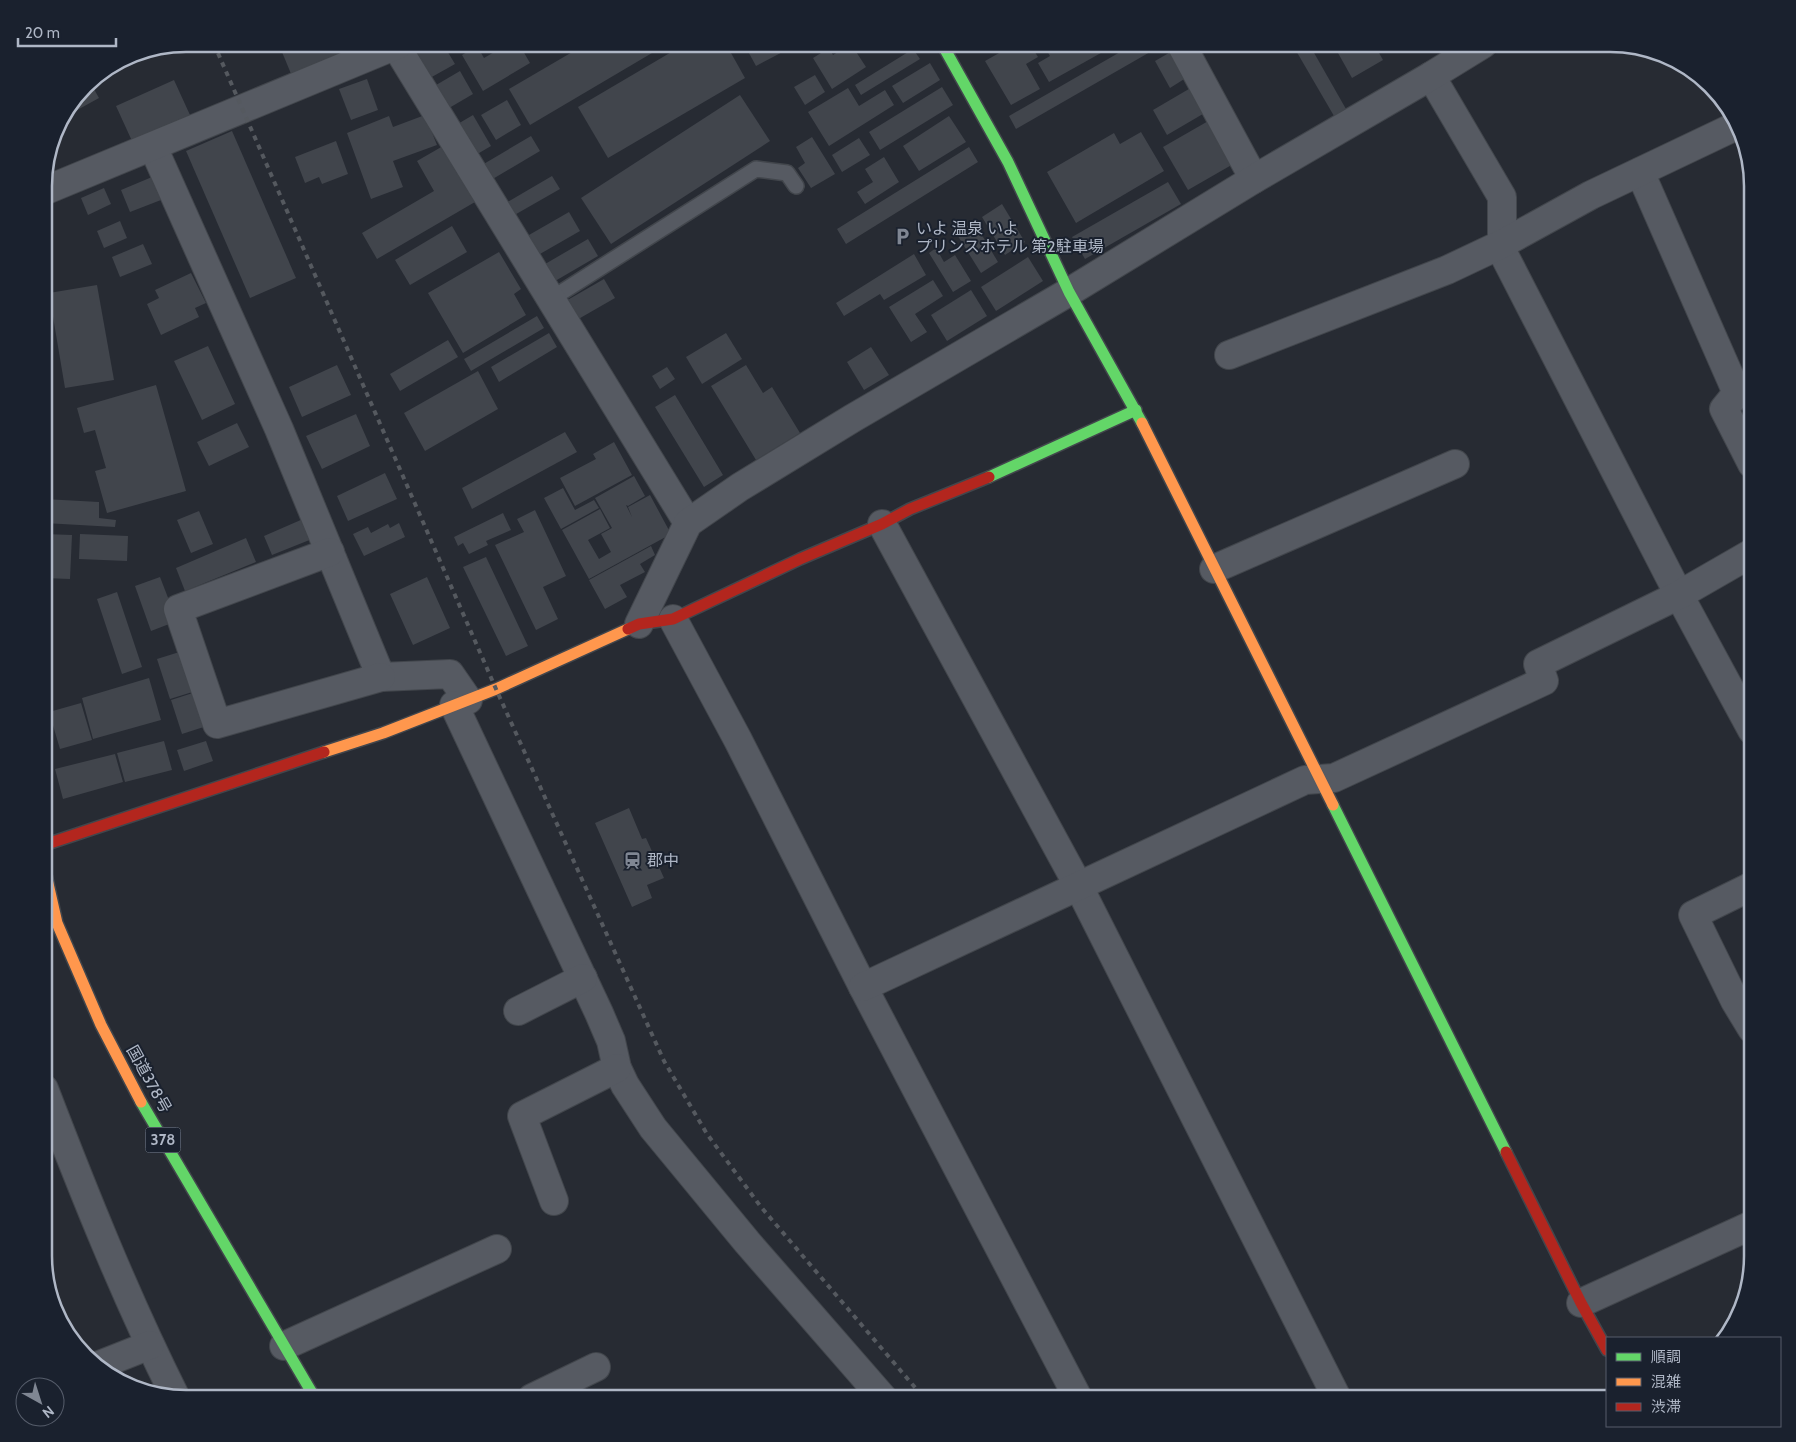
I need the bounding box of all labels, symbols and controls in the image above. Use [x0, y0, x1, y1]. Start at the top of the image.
scale bar [18, 15, 115, 47]
text: 20 m [25, 24, 60, 42]
place label: いよ 温泉 いよ プリンスホテル 第2駐車場 [916, 219, 1104, 256]
parking icon: いよ 温泉 いよ プリンスホテル 第2駐車場 [892, 227, 912, 247]
station icon: 郡中 [623, 850, 643, 870]
place label: 郡中 [647, 851, 679, 870]
street label: 国道378号 [123, 1042, 175, 1116]
road number: 378 [146, 1128, 180, 1152]
legend [1606, 1337, 1781, 1427]
text: 順調 [1651, 1348, 1681, 1366]
text: 混雑 [1651, 1373, 1681, 1391]
north arrow [15, 1377, 65, 1427]
text: 渋滞 [1651, 1398, 1681, 1416]
text: N [39, 1402, 58, 1422]

